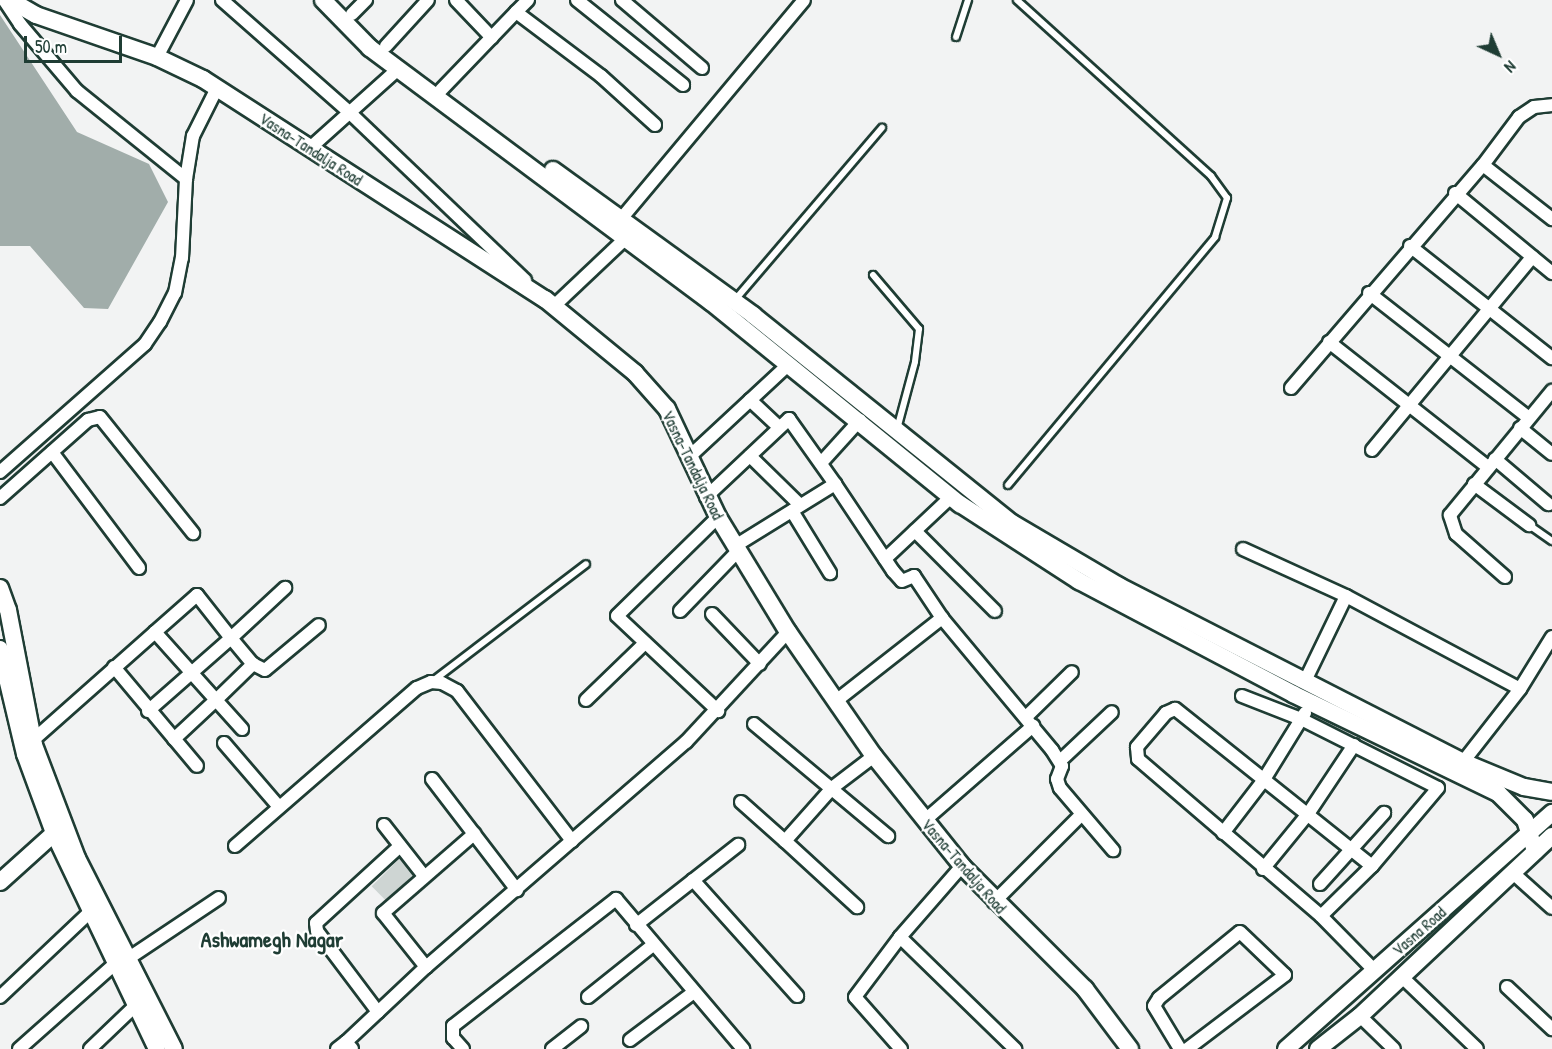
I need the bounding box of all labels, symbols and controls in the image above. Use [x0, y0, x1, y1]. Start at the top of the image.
scale bar [27, 24, 124, 62]
north arrow [1468, 24, 1528, 84]
text: 50 m [35, 34, 67, 59]
text: N [1500, 56, 1521, 78]
street label: Vasna-Tandalja Road [256, 109, 366, 189]
street label: Vasna-Tandalja Road [658, 407, 728, 523]
street label: Vasna-Tandalja Road [918, 815, 1010, 917]
street label: Vasna Road [1388, 902, 1450, 960]
district label: Ashwamegh Nagar [201, 927, 343, 953]

